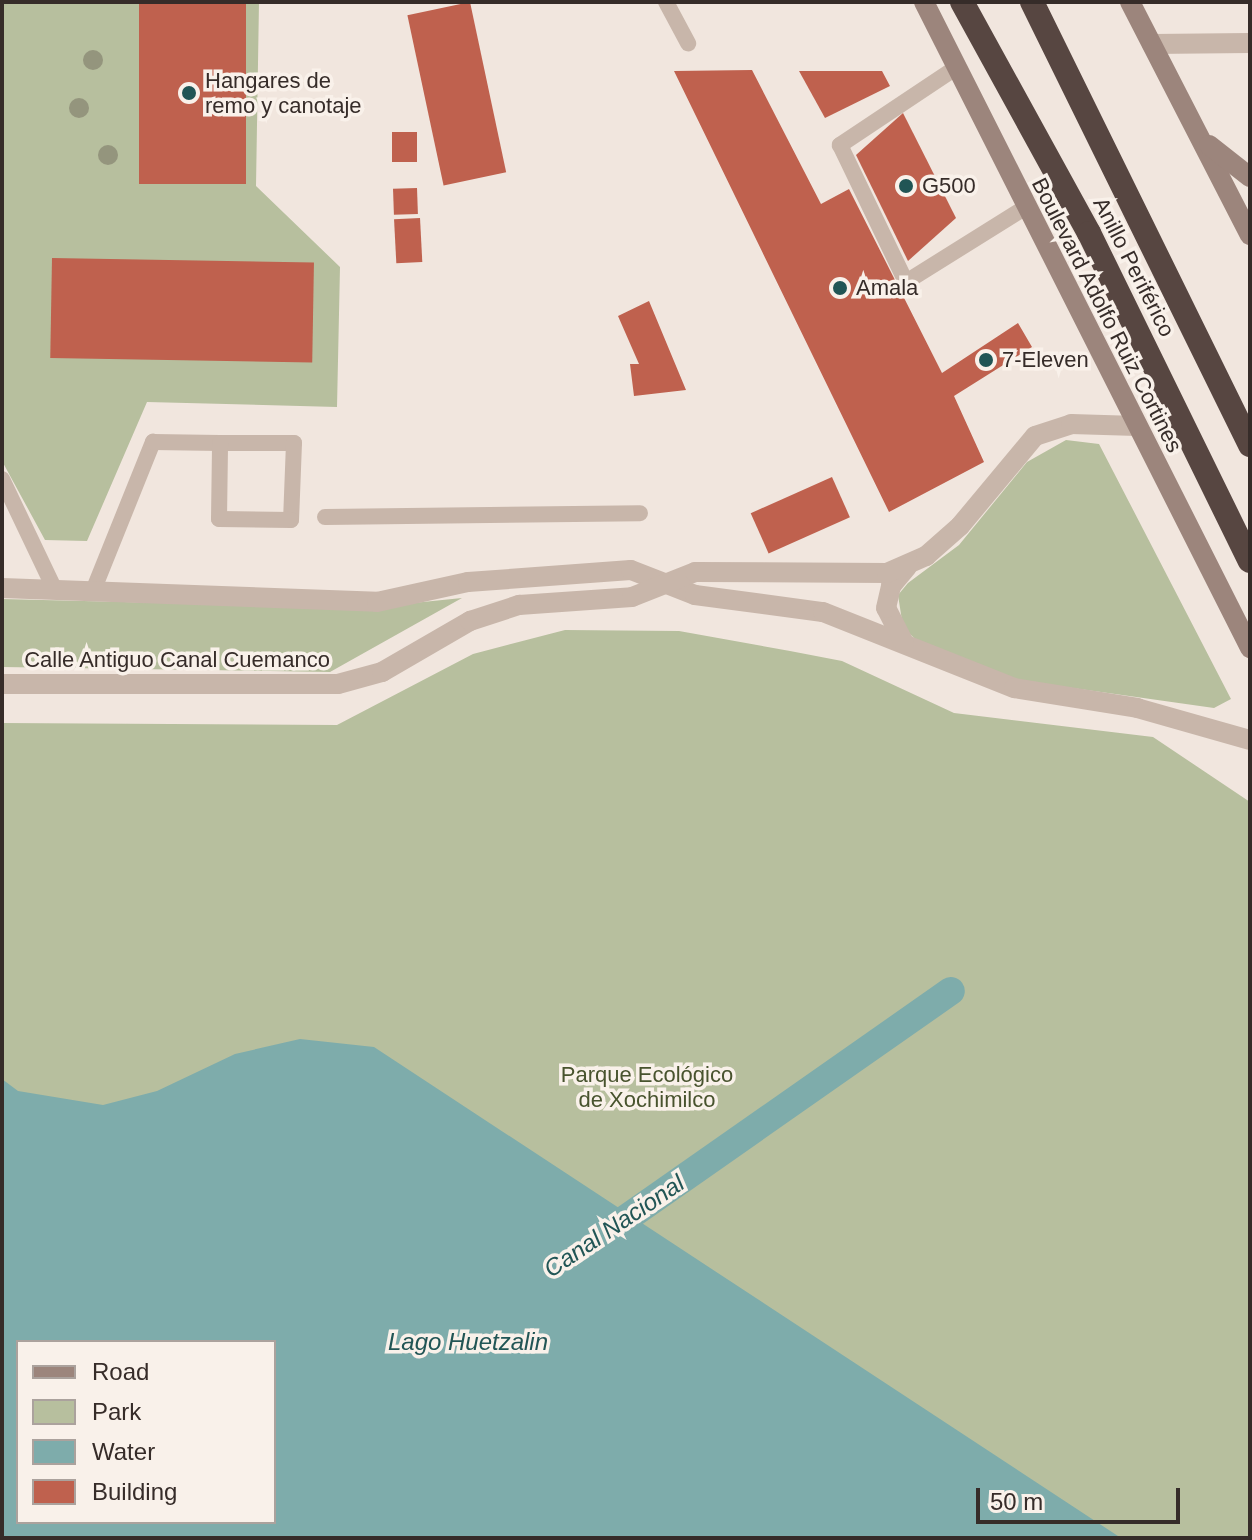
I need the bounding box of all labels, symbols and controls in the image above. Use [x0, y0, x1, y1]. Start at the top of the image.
place label: Hangares de remo y canotaje [205, 67, 362, 118]
marker: Hangares de remo y canotaje [180, 84, 198, 102]
place label: G500 [922, 173, 976, 199]
street label: Boulevard Adolfo Ruiz Cortines [1026, 173, 1188, 457]
marker: G500 [897, 177, 915, 195]
street label: Anillo Periférico [1088, 193, 1180, 341]
place label: Amala [856, 275, 918, 301]
marker: Amala [831, 279, 849, 297]
place label: 7-Eleven [1002, 347, 1089, 373]
marker: 7-Eleven [977, 351, 995, 369]
street label: Calle Antiguo Canal Cuemanco [24, 647, 330, 673]
park label: Parque Ecológico de Xochimilco [561, 1061, 733, 1112]
water label: Canal Nacional [538, 1169, 690, 1283]
water label: Lago Huetzalin [388, 1328, 548, 1356]
legend [16, 1340, 276, 1524]
text: Road [92, 1358, 149, 1385]
text: Park [92, 1398, 141, 1425]
text: Water [92, 1438, 155, 1465]
scale bar [980, 1472, 1184, 1522]
text: Building [92, 1478, 177, 1505]
text: 50 m [990, 1488, 1043, 1515]

